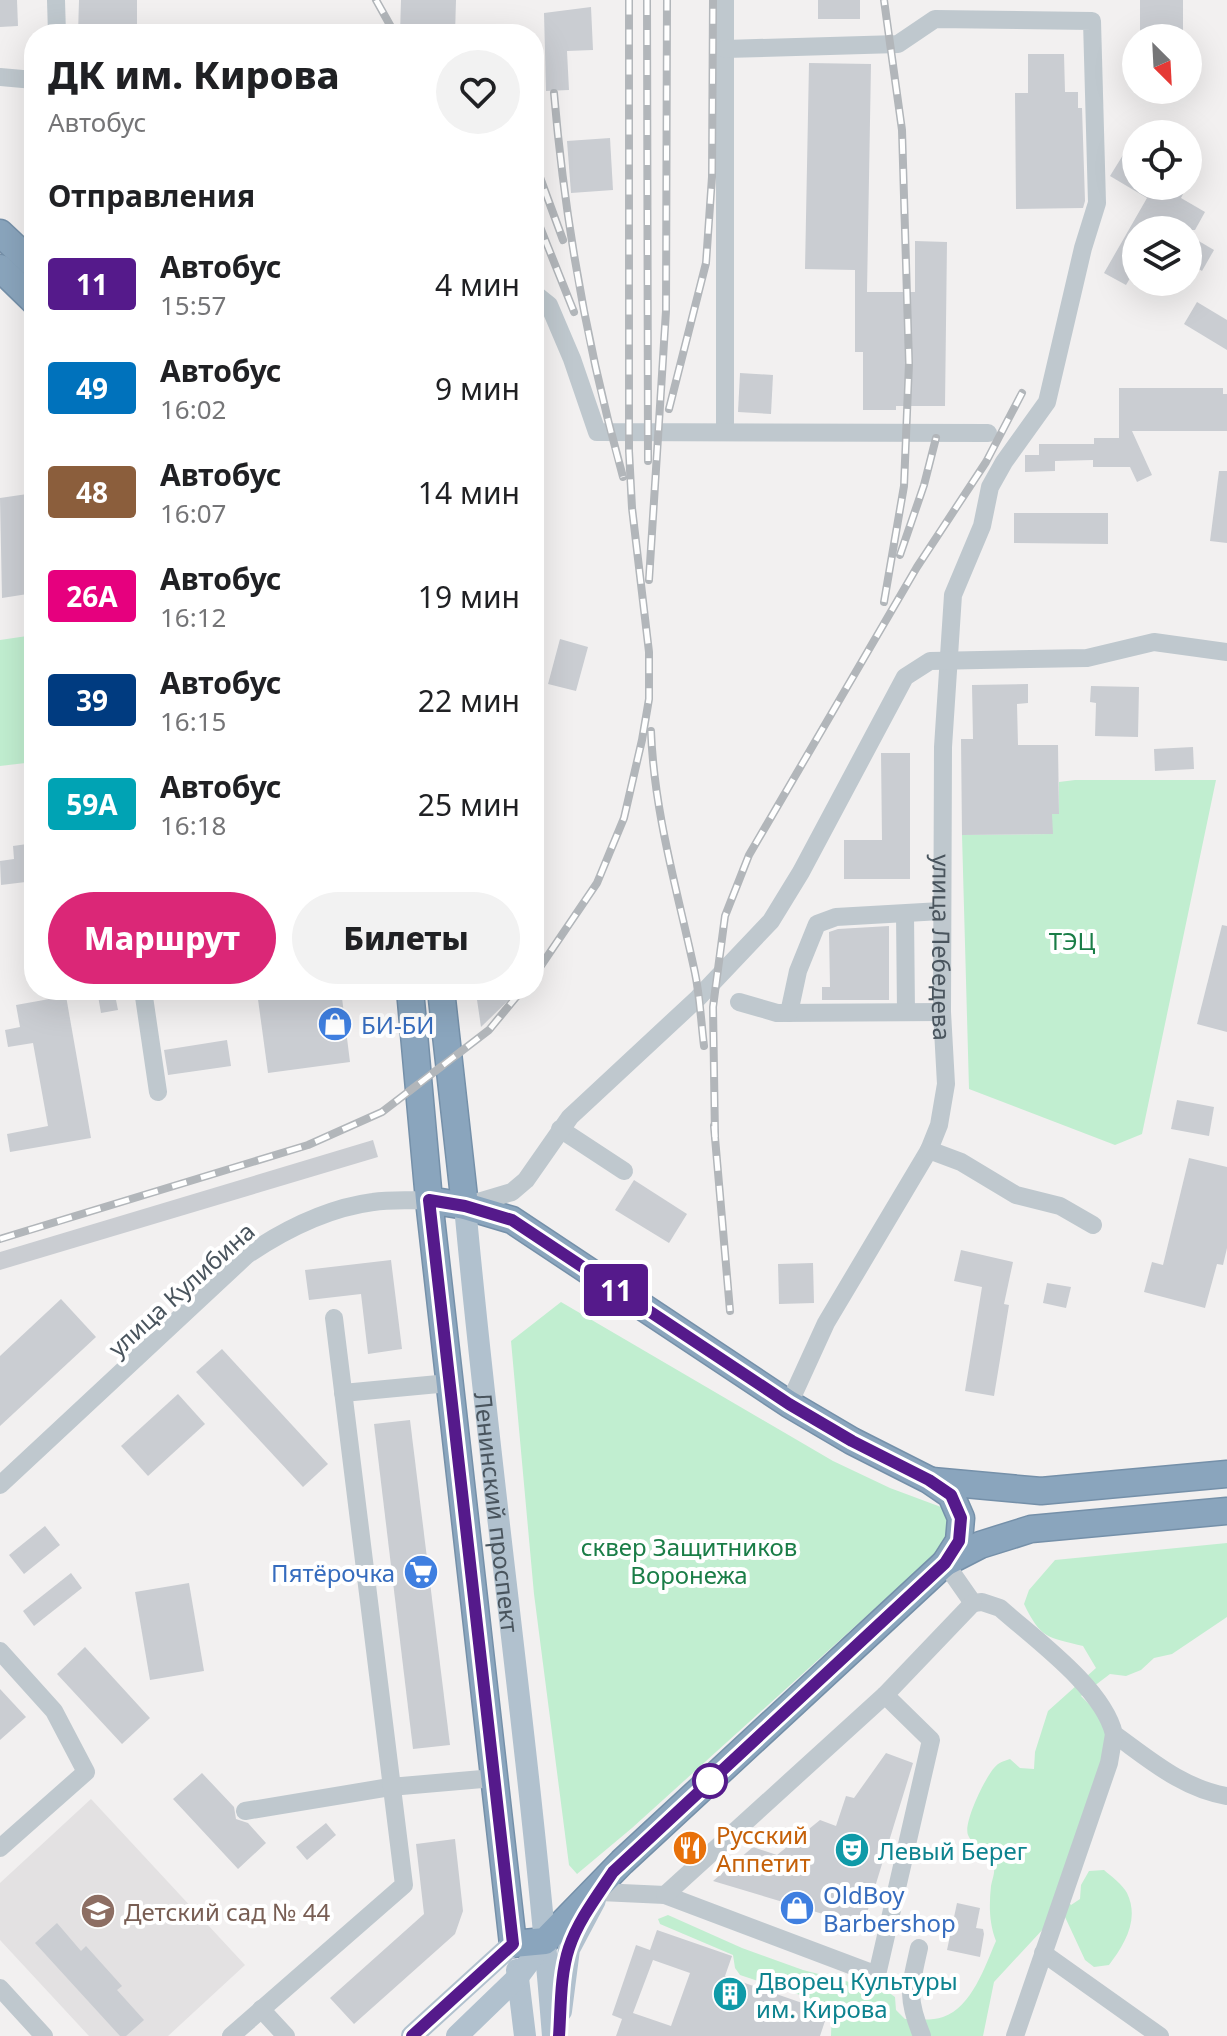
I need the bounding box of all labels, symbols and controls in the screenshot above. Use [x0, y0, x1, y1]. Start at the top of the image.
north arrow [1122, 24, 1202, 104]
map controls [1122, 24, 1202, 296]
text: ДК им. Кирова [48, 48, 340, 100]
button: heart [436, 50, 520, 134]
text: Автобус [48, 104, 146, 140]
button: locate [1122, 120, 1202, 200]
text: Отправления [48, 175, 255, 216]
button: layers [1122, 216, 1202, 296]
text: Автобус [160, 246, 282, 287]
text: 4 мин [435, 264, 520, 305]
text: 11 [76, 265, 108, 303]
text: 15:57 [160, 287, 226, 323]
text: Автобус [160, 350, 282, 391]
text: 9 мин [435, 368, 520, 409]
text: 49 [76, 369, 108, 407]
text: 16:02 [160, 391, 226, 427]
text: Автобус [160, 454, 282, 495]
text: 14 мин [418, 472, 520, 513]
text: 48 [76, 473, 108, 511]
text: 16:07 [160, 495, 226, 531]
text: Автобус [160, 558, 282, 599]
text: 19 мин [418, 576, 520, 617]
text: 26А [66, 577, 118, 615]
text: 16:12 [160, 599, 226, 635]
text: Автобус [160, 662, 282, 703]
text: 22 мин [418, 680, 520, 721]
text: 39 [76, 681, 108, 719]
text: 16:15 [160, 703, 226, 739]
text: Автобус [160, 766, 282, 807]
text: 25 мин [418, 784, 520, 825]
text: 59А [66, 785, 118, 823]
text: 16:18 [160, 807, 226, 843]
street label: улица Лебедева [925, 854, 960, 1042]
button: Маршрут [48, 892, 276, 984]
button: Билеты [292, 892, 520, 984]
park label: ТЭЦ [1049, 924, 1096, 957]
shop icon: БИ-БИ [316, 1005, 354, 1043]
place label: БИ-БИ [361, 1008, 435, 1041]
street label: улица Кулибина [101, 1214, 261, 1364]
line badge: 11 [580, 1264, 652, 1316]
text: 11 [600, 1271, 632, 1309]
street label: Ленинский проспект [467, 1390, 528, 1634]
park label: сквер Защитников Воронежа [581, 1530, 797, 1591]
supermarket icon: Пятёрочка [402, 1553, 440, 1591]
place label: Пятёрочка [271, 1556, 395, 1589]
unlabelled marker [693, 1764, 727, 1798]
place label: Русский Аппетит [716, 1818, 811, 1879]
restaurant icon: Русский Аппетит [671, 1829, 709, 1867]
theatre icon: Левый Берег [833, 1831, 871, 1869]
place label: Левый Берег [878, 1834, 1028, 1867]
place label: OldBoy Barbershop [823, 1878, 956, 1939]
shop icon: OldBoy Barbershop [778, 1889, 816, 1927]
school or university icon: Детский сад № 44 [79, 1892, 117, 1930]
place label: Детский сад № 44 [124, 1895, 330, 1928]
place label: Дворец Культуры им. Кирова [756, 1964, 958, 2025]
building icon: Дворец Культуры им. Кирова [711, 1975, 749, 2013]

